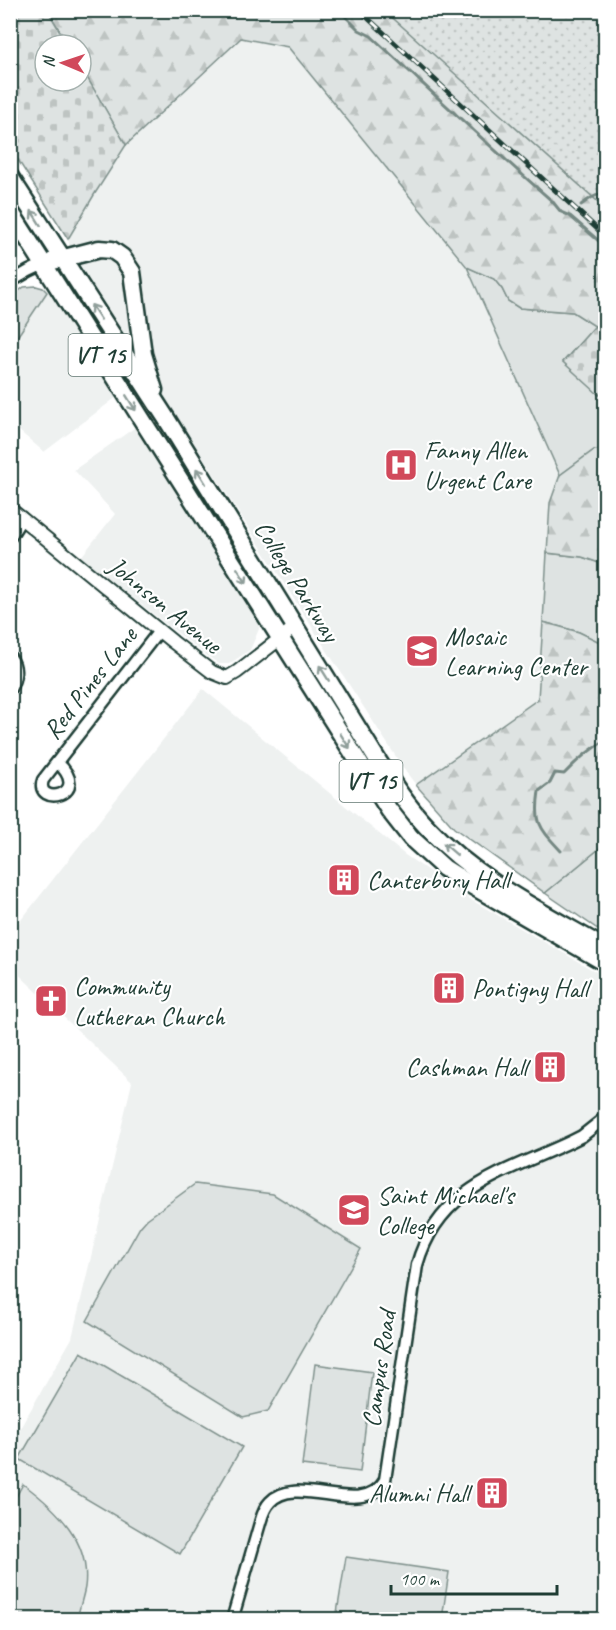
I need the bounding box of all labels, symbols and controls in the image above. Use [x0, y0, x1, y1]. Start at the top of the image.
north arrow [33, 33, 93, 93]
text: N [39, 54, 59, 68]
one-way arrow [30, 210, 42, 227]
one-way arrow [90, 304, 102, 321]
road number: VT 15 [68, 334, 132, 376]
one-way arrow [125, 394, 137, 411]
place label: Fanny Allen Urgent Care [424, 434, 532, 497]
hospital icon: Fanny Allen Urgent Care [383, 447, 419, 483]
one-way arrow [195, 468, 207, 485]
street label: College Parkway [247, 514, 348, 649]
street label: Johnson Avenue [100, 548, 230, 662]
one-way arrow [236, 567, 248, 584]
street label: Red Pines Lane [36, 619, 145, 746]
place label: Mosaic Learning Center [445, 620, 590, 683]
school or university icon: Mosaic Learning Center [404, 633, 440, 669]
one-way arrow [317, 665, 329, 682]
one-way arrow [339, 732, 351, 749]
road number: VT 15 [340, 760, 403, 802]
one-way arrow [443, 842, 458, 856]
building icon: Canterbury Hall [326, 862, 362, 898]
place label: Canterbury Hall [367, 864, 514, 897]
place label: Community Lutheran Church [74, 970, 226, 1033]
building icon: Pontigny Hall [431, 970, 467, 1006]
place label: Pontigny Hall [472, 972, 592, 1005]
church icon: Community Lutheran Church [33, 983, 69, 1019]
building icon: Cashman Hall [532, 1049, 568, 1085]
place label: Cashman Hall [406, 1051, 532, 1084]
place label: Saint Michael's College [377, 1179, 516, 1242]
school or university icon: Saint Michael's College [336, 1192, 372, 1228]
street label: Campus Road [355, 1305, 404, 1429]
building icon: Alumni Hall [474, 1475, 510, 1511]
place label: Alumni Hall [369, 1477, 474, 1510]
scale bar [391, 1558, 558, 1596]
text: 100 m [400, 1568, 441, 1590]

